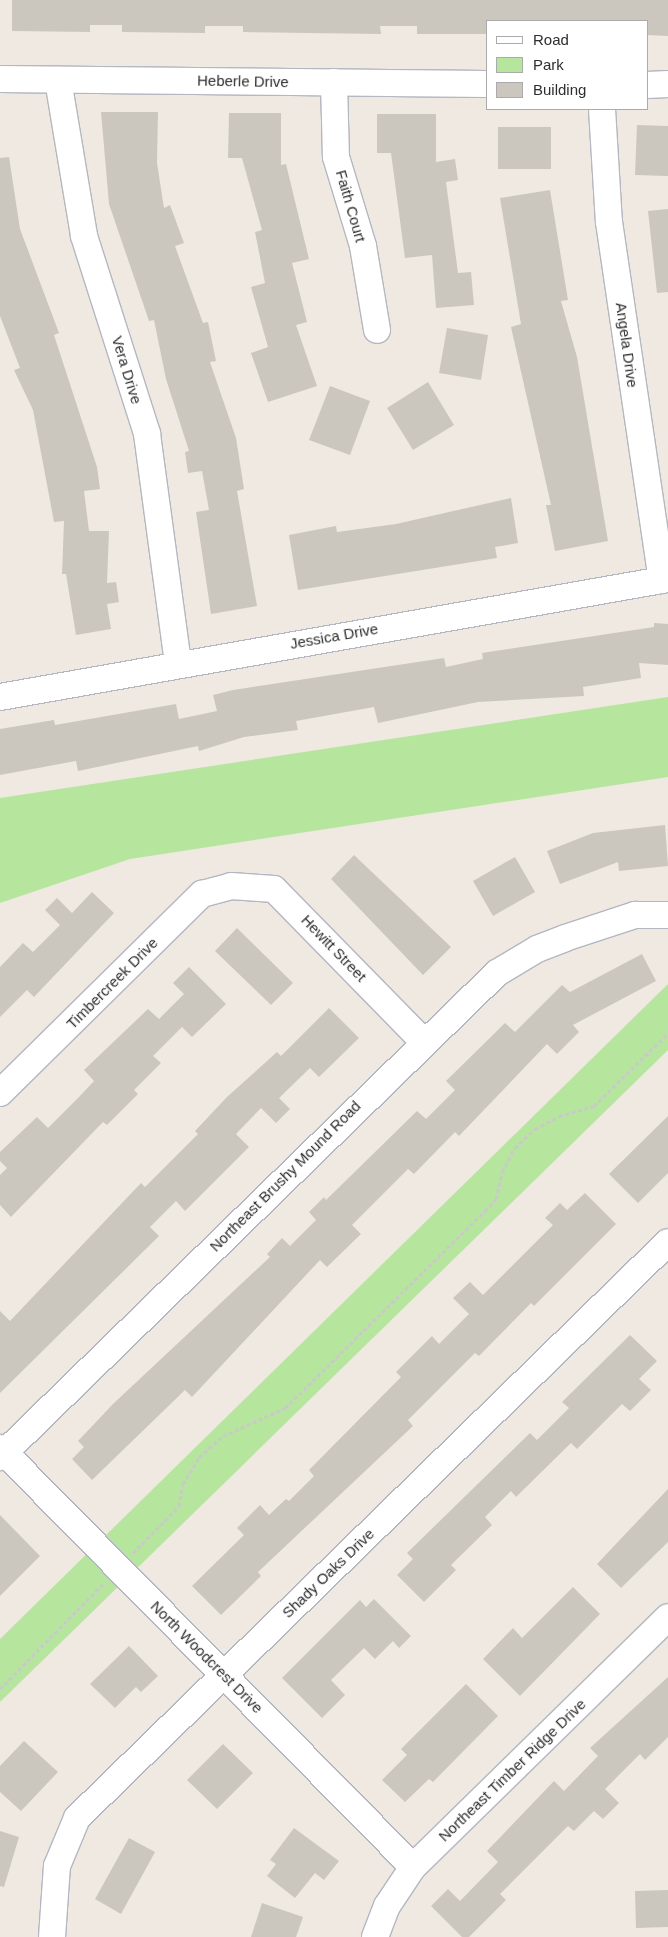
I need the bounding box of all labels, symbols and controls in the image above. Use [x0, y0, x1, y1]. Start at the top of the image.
legend [486, 20, 648, 110]
text: Road [533, 31, 569, 48]
text: Park [533, 56, 564, 73]
street label: Heberle Drive [197, 71, 289, 91]
text: Building [533, 81, 586, 98]
street label: Faith Court [332, 168, 370, 244]
street label: Angela Drive [612, 301, 642, 389]
street label: Vera Drive [108, 334, 146, 406]
street label: Jessica Drive [289, 619, 379, 653]
street label: Hewitt Street [298, 911, 370, 985]
street label: Timbercreek Drive [63, 934, 161, 1032]
street label: Northeast Brushy Mound Road [206, 1097, 364, 1255]
street label: Shady Oaks Drive [278, 1525, 378, 1621]
street label: North Woodcrest Drive [147, 1597, 267, 1717]
street label: Northeast Timber Ridge Drive [435, 1695, 589, 1845]

